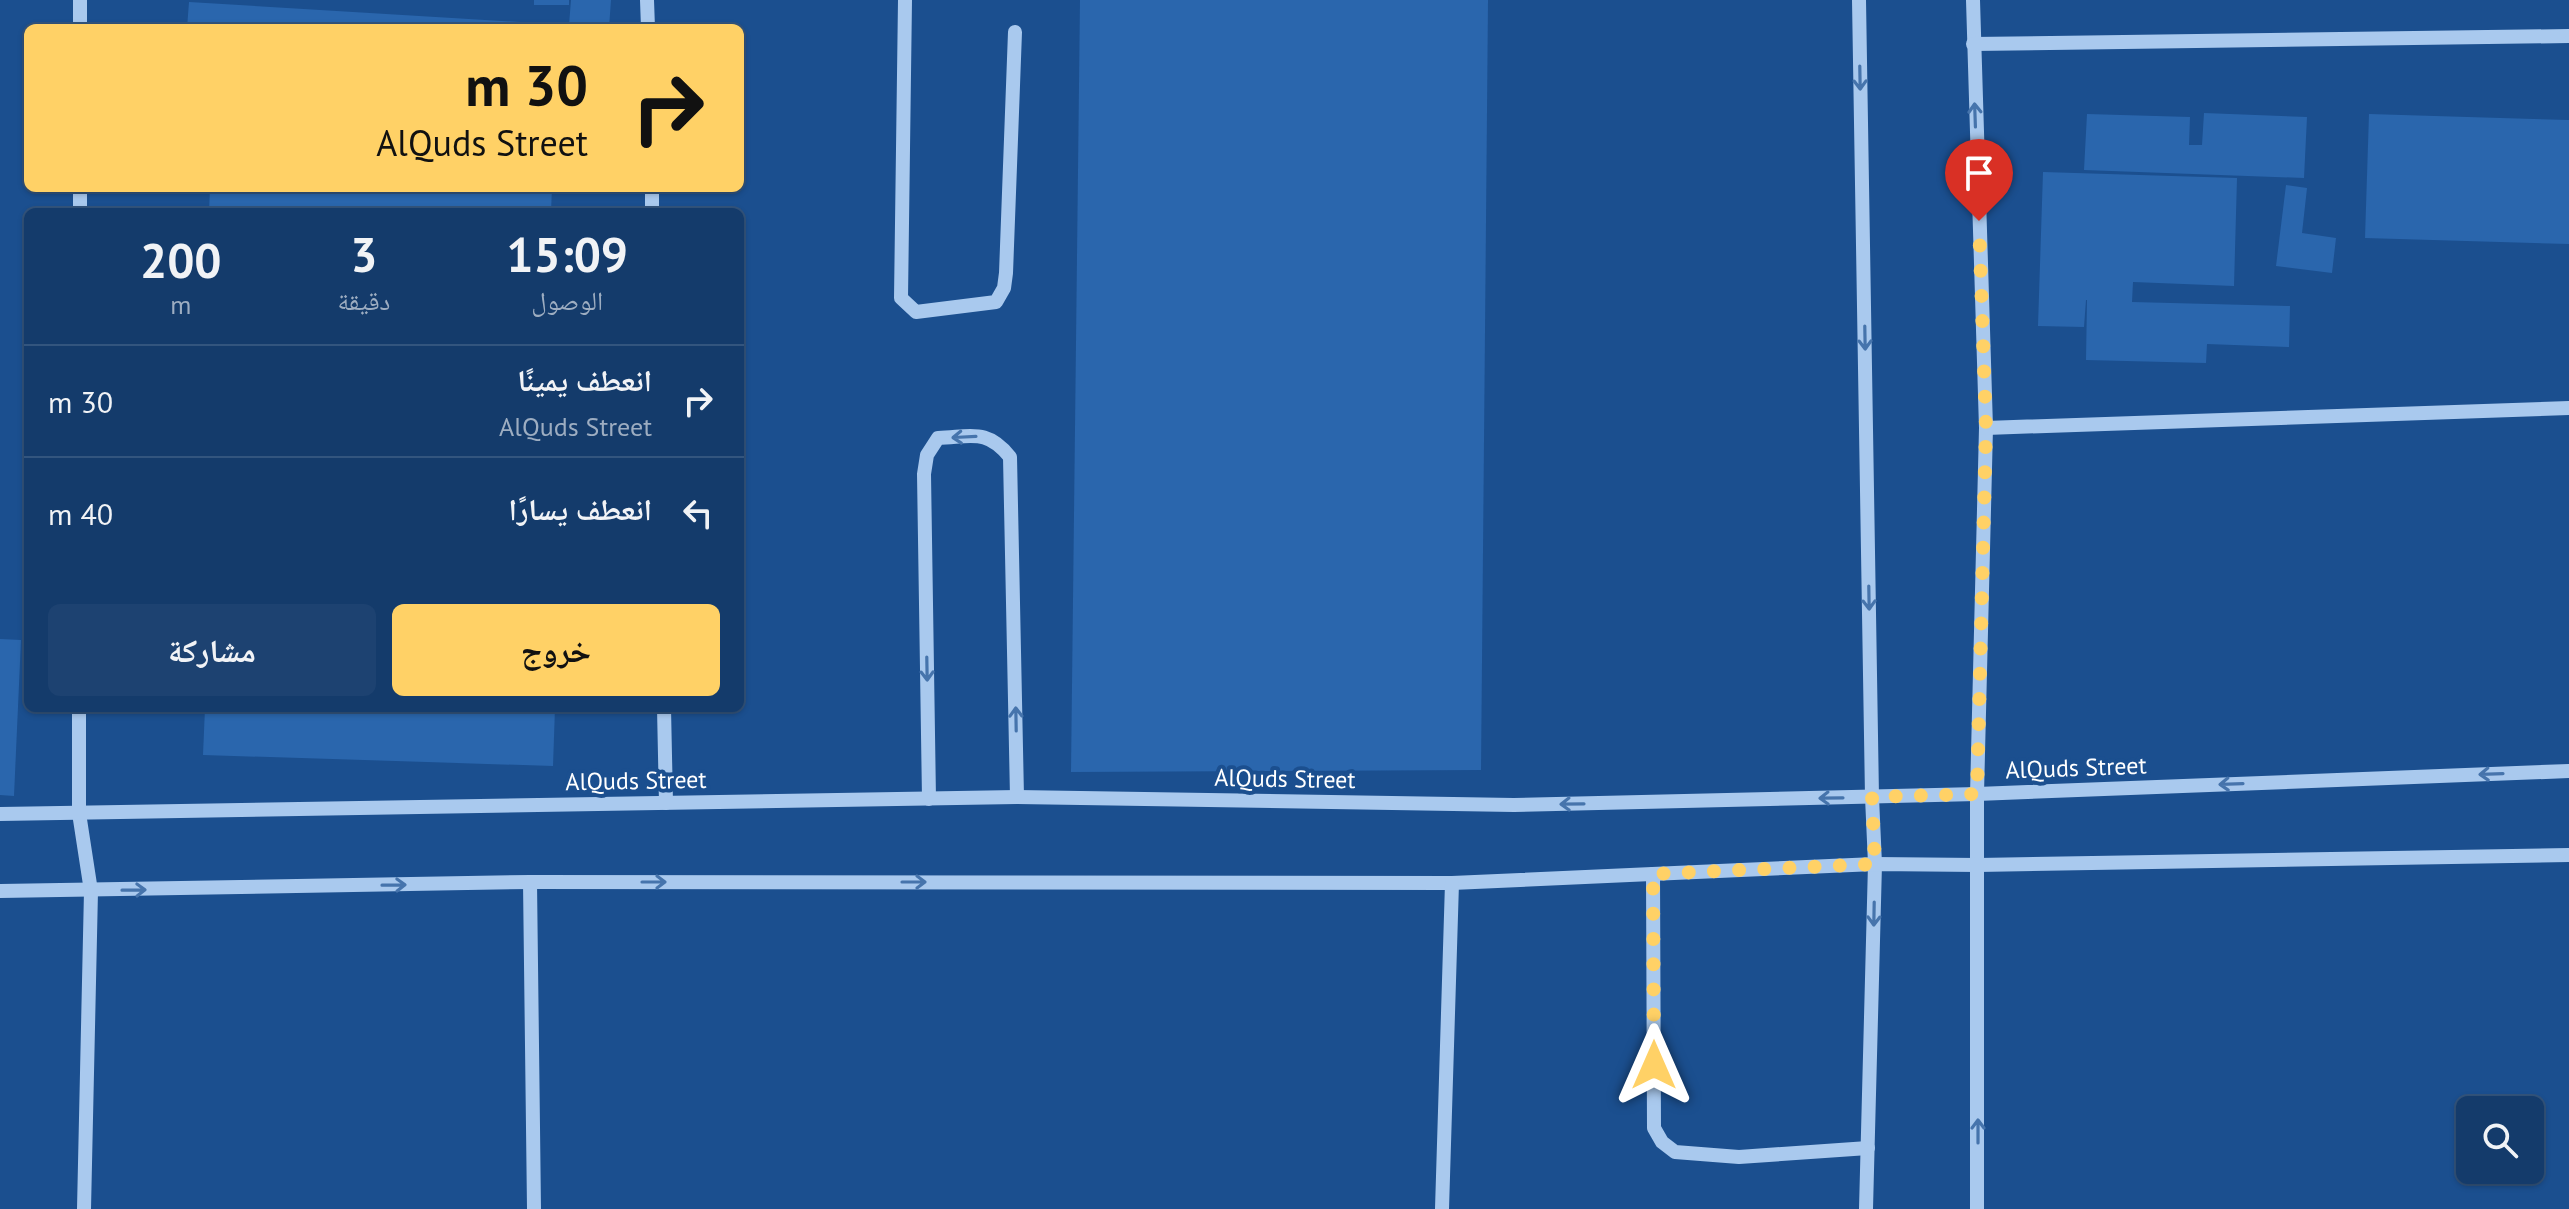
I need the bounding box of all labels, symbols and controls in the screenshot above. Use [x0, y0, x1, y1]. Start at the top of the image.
text: 30 m [465, 49, 588, 121]
icon: right [616, 56, 720, 160]
one-way arrow [1853, 64, 1868, 91]
one-way arrow [1968, 102, 1983, 129]
text: AlQuds Street [376, 119, 588, 166]
pin [1945, 139, 2013, 221]
icon: arrive [1957, 151, 2001, 195]
text: 3 [350, 223, 378, 285]
text: 15:09 [506, 223, 628, 285]
text: 200 [140, 229, 222, 291]
text: دقيقة [338, 284, 390, 317]
text: الوصول [531, 284, 603, 317]
text: m [170, 288, 191, 321]
one-way arrow [1857, 324, 1873, 351]
text: انعطف يمينًا [517, 360, 652, 399]
icon: right [676, 379, 720, 423]
text: 30 m [48, 382, 113, 421]
text: AlQuds Street [499, 410, 652, 443]
one-way arrow [951, 430, 978, 445]
text: انعطف يسارًا [508, 489, 652, 528]
icon: left [676, 491, 720, 535]
text: 40 m [48, 494, 113, 533]
one-way arrow [1861, 584, 1877, 611]
button: مشاركة [48, 604, 376, 696]
button: خروج [392, 604, 720, 696]
one-way arrow [919, 655, 935, 682]
one-way arrow [1008, 706, 1023, 733]
street label: AlQuds Street [2005, 750, 2147, 785]
street label: AlQuds Street [1214, 762, 1356, 795]
street label: AlQuds Street [565, 764, 707, 797]
one-way arrow [2478, 767, 2505, 782]
one-way arrow [2218, 777, 2245, 792]
one-way arrow [1818, 790, 1845, 805]
one-way arrow [1559, 796, 1586, 811]
one-way arrow [640, 874, 667, 890]
one-way arrow [900, 874, 927, 890]
one-way arrow [380, 877, 407, 892]
one-way arrow [120, 883, 147, 898]
one-way arrow [1866, 900, 1882, 927]
position arrow [1612, 1023, 1696, 1107]
map controls [2456, 1096, 2544, 1184]
button: search [2456, 1096, 2544, 1184]
one-way arrow [1970, 1118, 1986, 1145]

